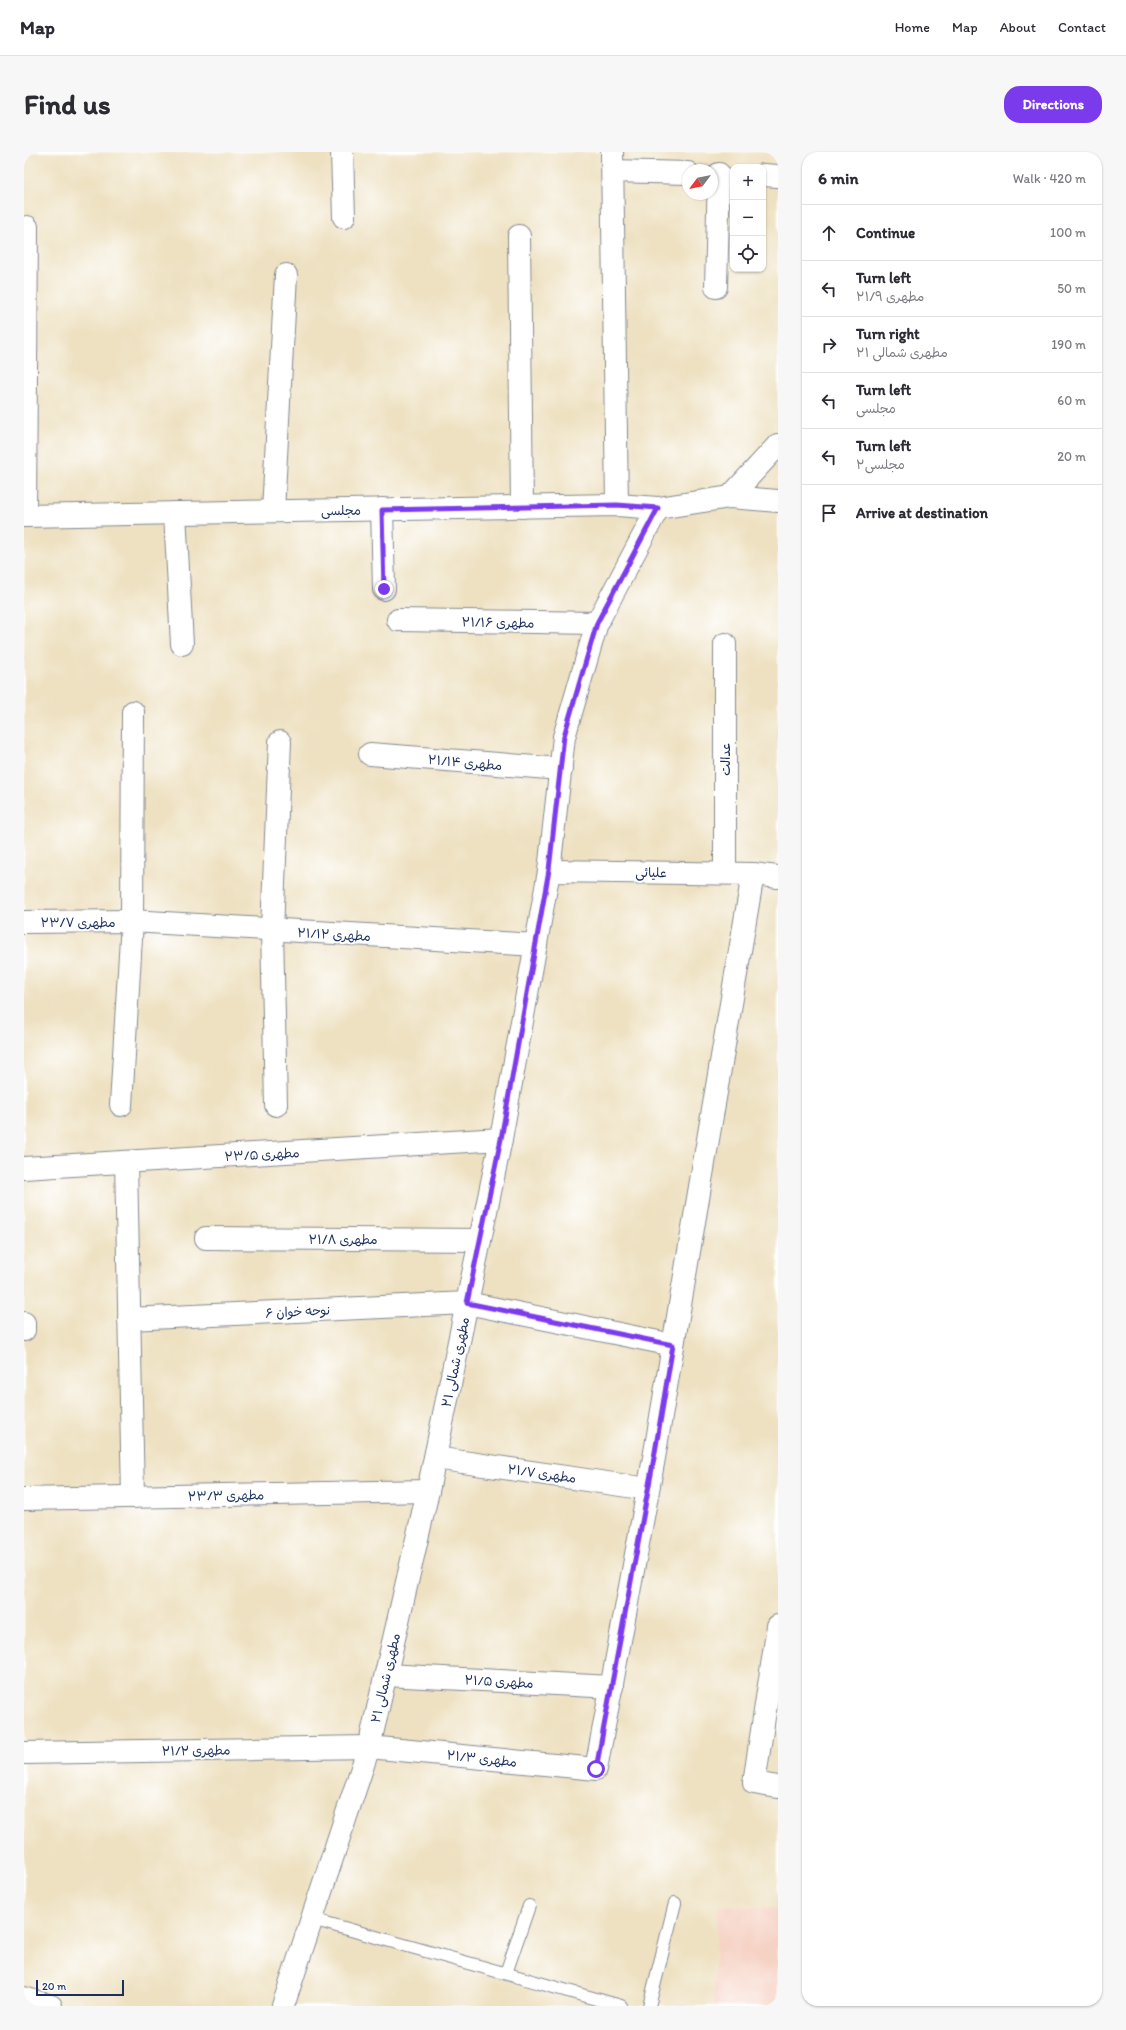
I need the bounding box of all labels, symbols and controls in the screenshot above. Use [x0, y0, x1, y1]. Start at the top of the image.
text: Map [20, 16, 55, 39]
text: Home [895, 19, 930, 36]
text: Map [952, 19, 978, 36]
text: About [1000, 19, 1036, 36]
text: Contact [1058, 19, 1106, 36]
button: Directions [1004, 86, 1102, 123]
text: Find us [24, 87, 111, 121]
north arrow [682, 164, 718, 200]
map controls [730, 164, 766, 272]
button: + [730, 164, 766, 200]
text: 6 min [818, 168, 859, 188]
text: Walk · 420 m [1013, 171, 1086, 186]
button: − [730, 200, 766, 236]
icon: ahead [818, 222, 840, 244]
text: Continue [856, 224, 915, 242]
text: 100 m [1050, 225, 1086, 240]
button: locate [730, 236, 766, 272]
text: Turn left [856, 269, 911, 287]
icon: left [818, 278, 840, 300]
text: 50 m [1057, 281, 1086, 296]
text: مطهری ۲۱/۹ [856, 289, 924, 304]
text: Turn right [856, 325, 920, 343]
icon: right [818, 334, 840, 356]
text: 190 m [1051, 337, 1086, 352]
text: مطهری شمالی ۲۱ [856, 345, 948, 360]
text: Turn left [856, 381, 911, 399]
icon: left [818, 390, 840, 412]
text: 60 m [1057, 393, 1086, 408]
text: مجلسی [856, 401, 896, 416]
text: Turn left [856, 437, 911, 455]
icon: left [818, 446, 840, 468]
text: 20 m [1057, 449, 1086, 464]
text: مجلسی۲ [856, 457, 905, 472]
icon: arrive [818, 502, 840, 524]
street label: مجلسی [321, 503, 361, 520]
text: Arrive at destination [856, 504, 988, 522]
route end [375, 580, 393, 598]
street label: مطهری ۲۱/۱۶ [462, 614, 534, 631]
street label: عدالت [718, 742, 733, 776]
street label: مطهری ۲۱/۱۴ [427, 752, 503, 773]
street label: علیائی [635, 865, 667, 882]
street label: مطهری ۲۳/۷ [40, 915, 116, 930]
street label: مطهری ۲۱/۱۲ [297, 925, 371, 944]
street label: مطهری ۲۳/۵ [224, 1145, 300, 1164]
street label: مطهری ۲۱/۸ [308, 1232, 378, 1247]
street label: نوحه خوان ۶ [265, 1302, 331, 1322]
street label: مطهری شمالی ۲۱ [439, 1316, 474, 1409]
street label: مطهری ۲۱/۷ [507, 1461, 577, 1486]
street label: مطهری ۲۳/۳ [188, 1487, 264, 1504]
street label: مطهری شمالی ۲۱ [368, 1632, 405, 1725]
street label: مطهری ۲۱/۵ [464, 1672, 534, 1691]
street label: مطهری ۲۱/۲ [161, 1742, 231, 1759]
street label: مطهری ۲۱/۳ [446, 1747, 518, 1770]
route start [587, 1760, 605, 1778]
scale bar [36, 1978, 124, 1997]
text: 20 m [42, 1980, 66, 1993]

